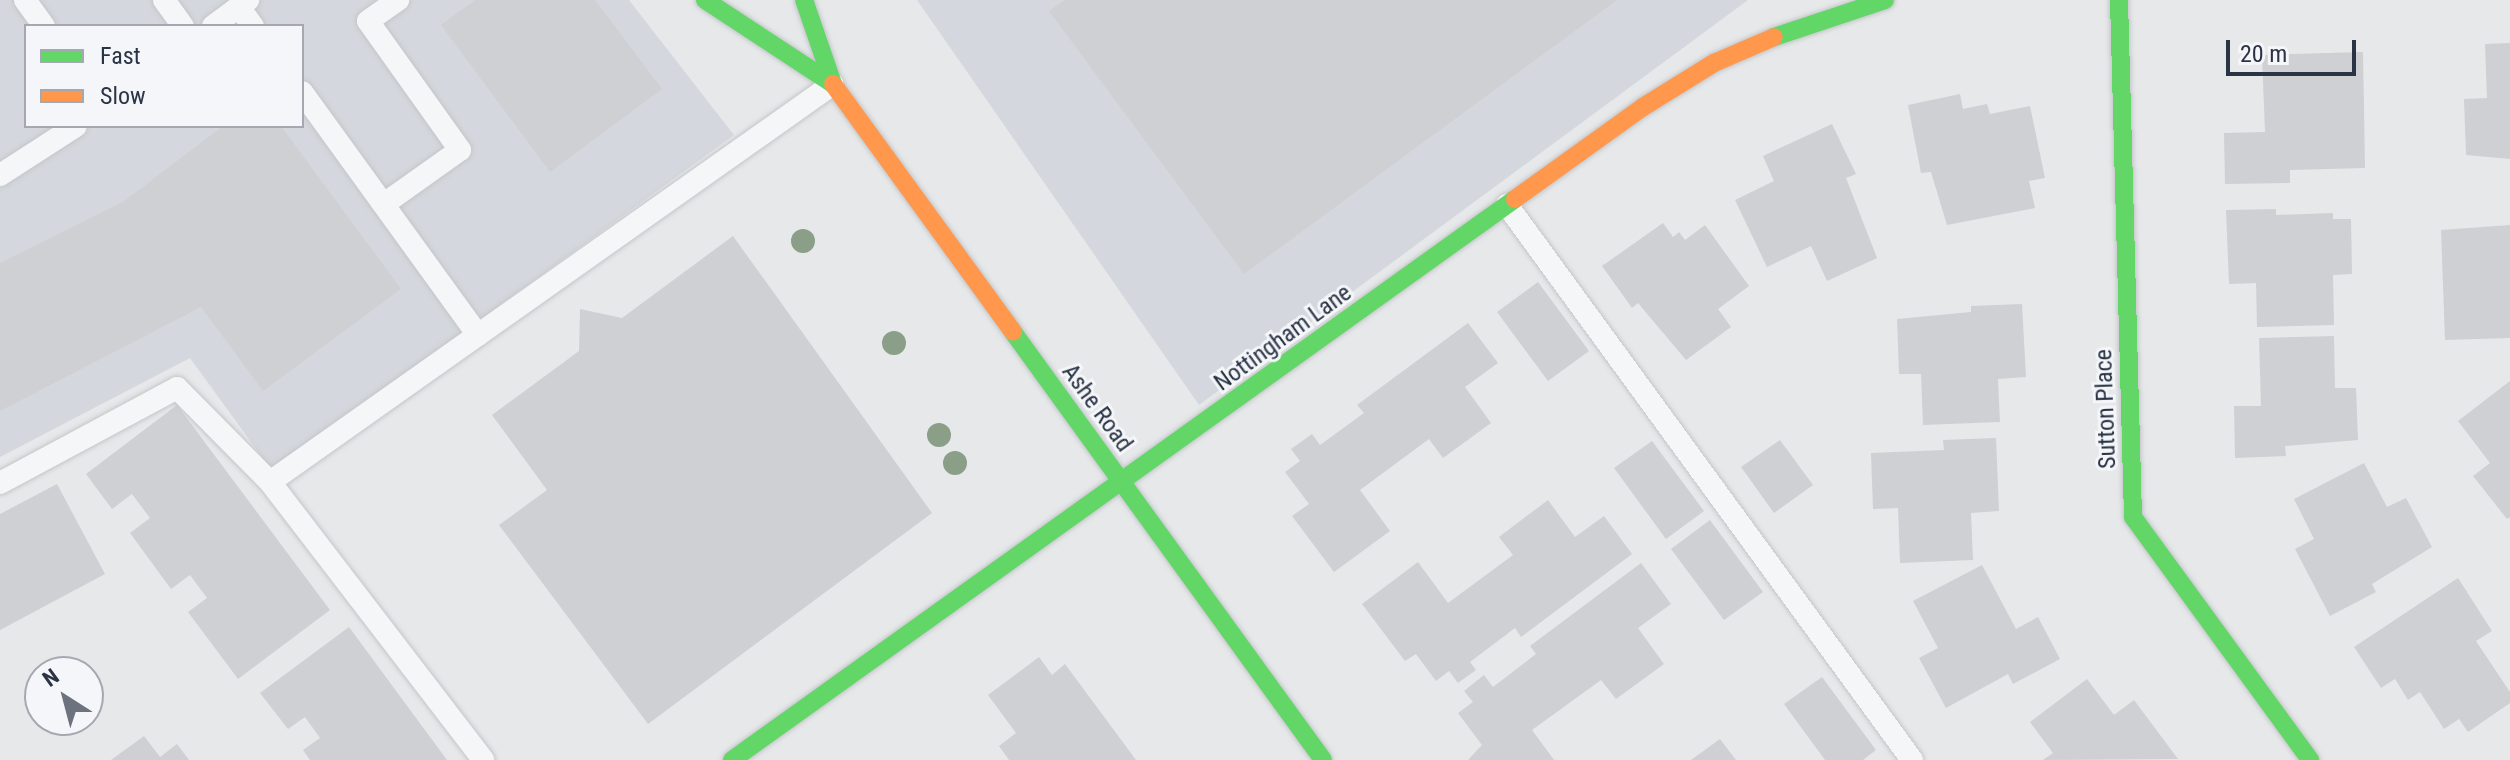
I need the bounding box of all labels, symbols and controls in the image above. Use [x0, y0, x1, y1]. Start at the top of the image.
legend [24, 24, 304, 128]
scale bar [2230, 24, 2360, 74]
text: 20 m [2240, 40, 2287, 68]
text: Fast [100, 42, 141, 70]
text: Slow [100, 82, 146, 110]
street label: Nottingham Lane [1209, 279, 1357, 397]
street label: Sutton Place [2090, 349, 2122, 469]
street label: Ashe Road [1056, 359, 1138, 457]
north arrow [24, 656, 104, 736]
text: N [38, 664, 64, 692]

